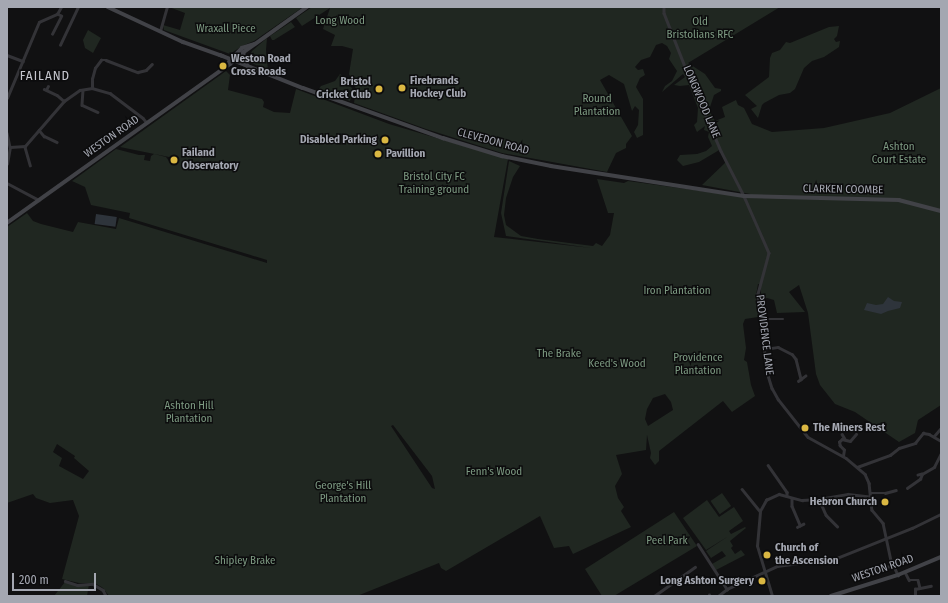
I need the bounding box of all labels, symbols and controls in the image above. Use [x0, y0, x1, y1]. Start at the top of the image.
park label: Long Wood [315, 14, 365, 28]
park label: Old Bristolians RFC [667, 16, 733, 42]
park label: Wraxall Piece [196, 22, 256, 36]
place label: Weston Road Cross Roads [231, 53, 291, 79]
marker: Weston Road Cross Roads [218, 61, 228, 71]
street label: LONGWOOD LANE [680, 64, 722, 140]
district label: FAILAND [20, 68, 70, 84]
place label: Firebrands Hockey Club [410, 75, 466, 101]
place label: Bristol Cricket Club [316, 76, 371, 102]
marker: Firebrands Hockey Club [397, 83, 407, 93]
marker: Bristol Cricket Club [374, 84, 384, 94]
park label: Round Plantation [574, 93, 620, 119]
street label: WESTON ROAD [82, 113, 142, 161]
street label: CLEVEDON ROAD [456, 126, 530, 158]
place label: Disabled Parking [300, 133, 377, 147]
marker: Disabled Parking [380, 135, 390, 145]
park label: Ashton Court Estate [872, 141, 926, 167]
place label: Failand Observatory [182, 147, 239, 173]
place label: Pavillion [386, 147, 425, 161]
marker: Pavillion [373, 149, 383, 159]
marker: Failand Observatory [169, 155, 179, 165]
park label: Bristol City FC Training ground [399, 171, 469, 197]
street label: CLARKEN COOMBE [803, 183, 883, 197]
park label: Iron Plantation [643, 284, 711, 298]
street label: PROVIDENCE LANE [753, 294, 775, 376]
park label: The Brake [537, 347, 581, 361]
park label: Providence Plantation [673, 352, 723, 378]
park label: Keed's Wood [588, 357, 646, 371]
park label: Ashton Hill Plantation [164, 400, 214, 426]
place label: The Miners Rest [813, 421, 885, 435]
marker: The Miners Rest [800, 423, 810, 433]
park label: Fenn's Wood [466, 465, 522, 479]
park label: George's Hill Plantation [315, 480, 371, 506]
place label: Hebron Church [810, 495, 877, 509]
marker: Hebron Church [880, 497, 890, 507]
park label: Peel Park [646, 534, 688, 548]
place label: Church of the Ascension [775, 542, 839, 568]
marker: Church of the Ascension [762, 550, 772, 560]
street label: WESTON ROAD [850, 552, 916, 586]
park label: Shipley Brake [215, 554, 275, 568]
scale bar [14, 565, 98, 591]
text: 200 m [19, 573, 49, 587]
place label: Long Ashton Surgery [660, 574, 754, 588]
marker: Long Ashton Surgery [757, 576, 767, 586]

